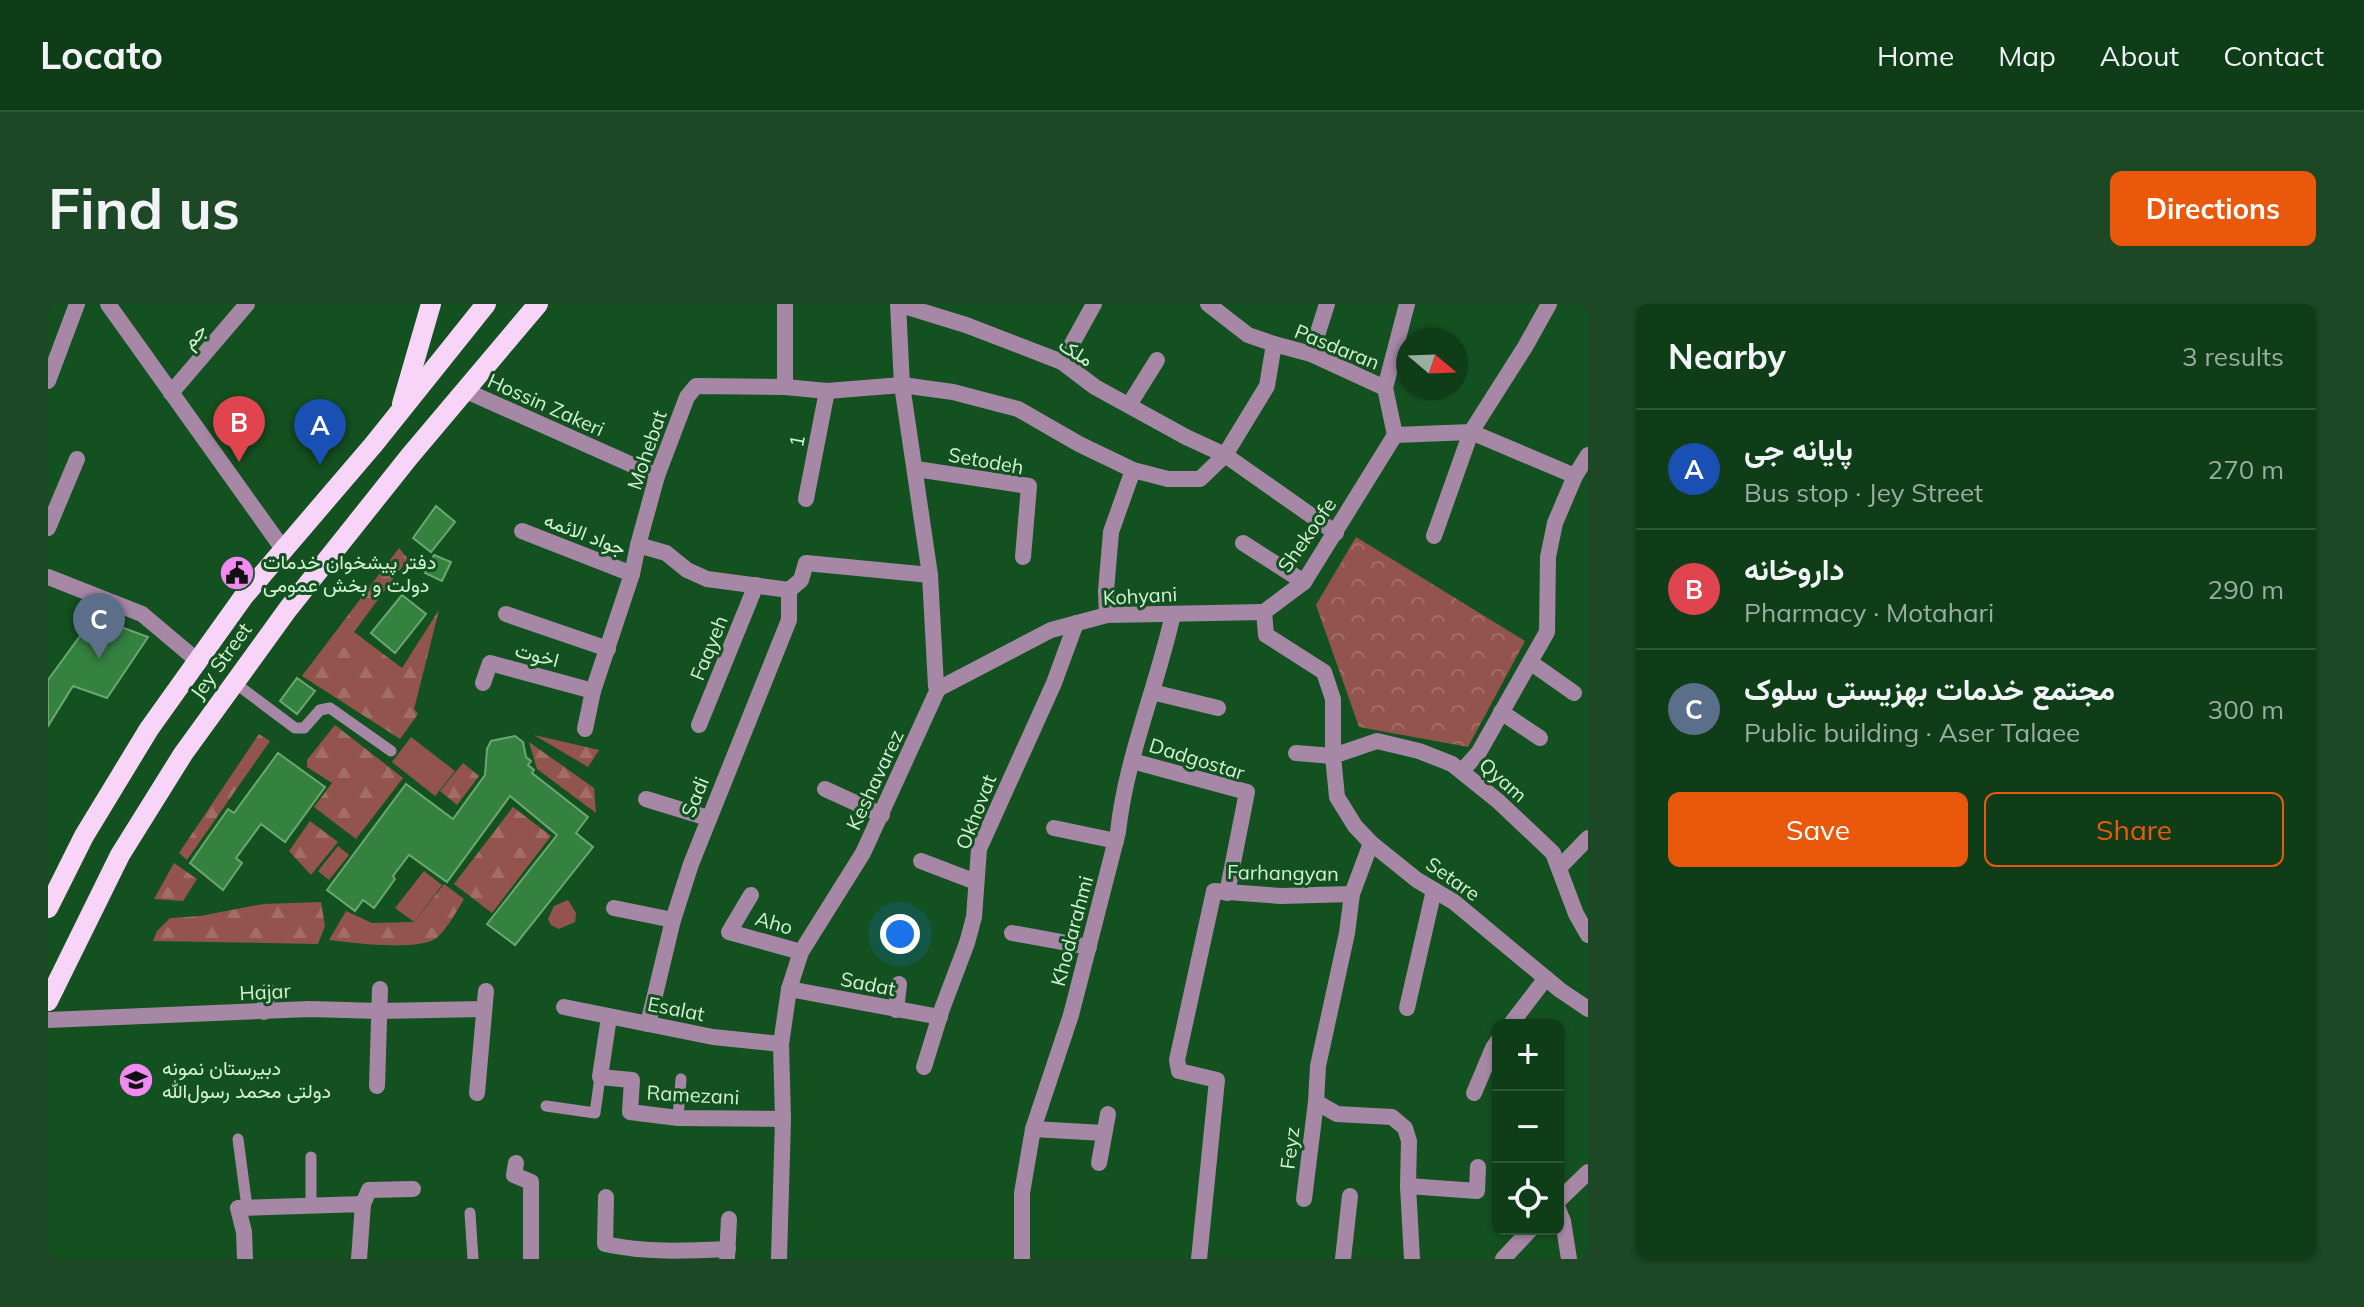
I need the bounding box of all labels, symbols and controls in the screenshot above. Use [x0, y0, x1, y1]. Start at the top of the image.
text: Locato [40, 31, 163, 79]
text: Home [1877, 38, 1954, 73]
text: Map [1998, 38, 2056, 73]
text: About [2100, 38, 2179, 73]
text: Contact [2223, 38, 2324, 73]
button: Directions [2110, 171, 2316, 246]
text: Find us [48, 173, 240, 243]
street label: جم [176, 318, 212, 354]
street label: Pasdaran [1291, 318, 1383, 375]
north arrow [1396, 328, 1468, 400]
street label: ملک [1054, 331, 1098, 372]
text: Nearby [1668, 335, 1786, 378]
text: 3 results [2182, 340, 2284, 373]
street label: Hossin Zakeri [484, 368, 608, 441]
pin: B [213, 396, 265, 462]
pin: A [294, 399, 346, 465]
street label: Mohebat [621, 407, 672, 493]
text: پایانه جی [1744, 430, 1853, 468]
street label: 1 [783, 433, 810, 449]
street label: Setodeh [946, 442, 1026, 479]
text: A [1684, 453, 1704, 486]
text: 270 m [2208, 453, 2284, 486]
text: Bus stop · Jey Street [1744, 476, 1983, 509]
street label: Shekoofe [1272, 493, 1341, 577]
street label: جواد الائمه [540, 507, 630, 561]
place label: دفتر پیشخوان خدمات دولت و بخش عمومی [263, 549, 436, 598]
text: داروخانه [1744, 550, 1845, 588]
public building icon: دفتر پیشخوان خدمات دولت و بخش عمومی [218, 554, 256, 592]
text: B [1685, 573, 1703, 606]
text: 290 m [2208, 573, 2284, 606]
street label: Kohyani [1102, 581, 1178, 610]
pin: C [73, 593, 125, 659]
text: Pharmacy · Motahari [1744, 596, 1994, 629]
street label: Faqyeh [684, 612, 733, 684]
street label: Jey Street [184, 618, 257, 704]
street label: اخوت [512, 637, 562, 673]
text: مجتمع خدمات بهزیستی سلوک [1744, 670, 2115, 708]
text: C [1685, 693, 1703, 726]
text: 300 m [2208, 693, 2284, 726]
text: Public building · Aser Talaee [1744, 716, 2080, 749]
street label: Keshavarez [840, 726, 909, 834]
street label: Dadgostar [1146, 732, 1249, 785]
street label: Qyam [1474, 752, 1532, 807]
street label: Okhovat [950, 771, 1001, 853]
street label: Sadi [675, 773, 714, 821]
button: Save [1668, 792, 1968, 867]
button: Share [1984, 792, 2284, 867]
street label: Setare [1421, 851, 1485, 906]
street label: Farhangyan [1227, 859, 1339, 886]
street label: Khodarahmi [1045, 873, 1098, 989]
street label: Aho [753, 905, 796, 940]
your location [880, 914, 920, 954]
street label: Sadat [838, 966, 898, 1001]
street label: Hajar [239, 978, 292, 1005]
street label: Esalat [646, 991, 707, 1026]
map controls [1492, 1019, 1564, 1235]
button: + [1492, 1019, 1564, 1091]
place label: دبیرستان نمونه دولتی محمد رسول‌الله [162, 1055, 331, 1104]
school or university icon: دبیرستان نمونه دولتی محمد رسول‌الله [117, 1061, 155, 1099]
street label: Ramezani [646, 1080, 740, 1109]
button: − [1492, 1091, 1564, 1163]
street label: Feyz [1275, 1125, 1304, 1171]
button: locate [1492, 1163, 1564, 1235]

